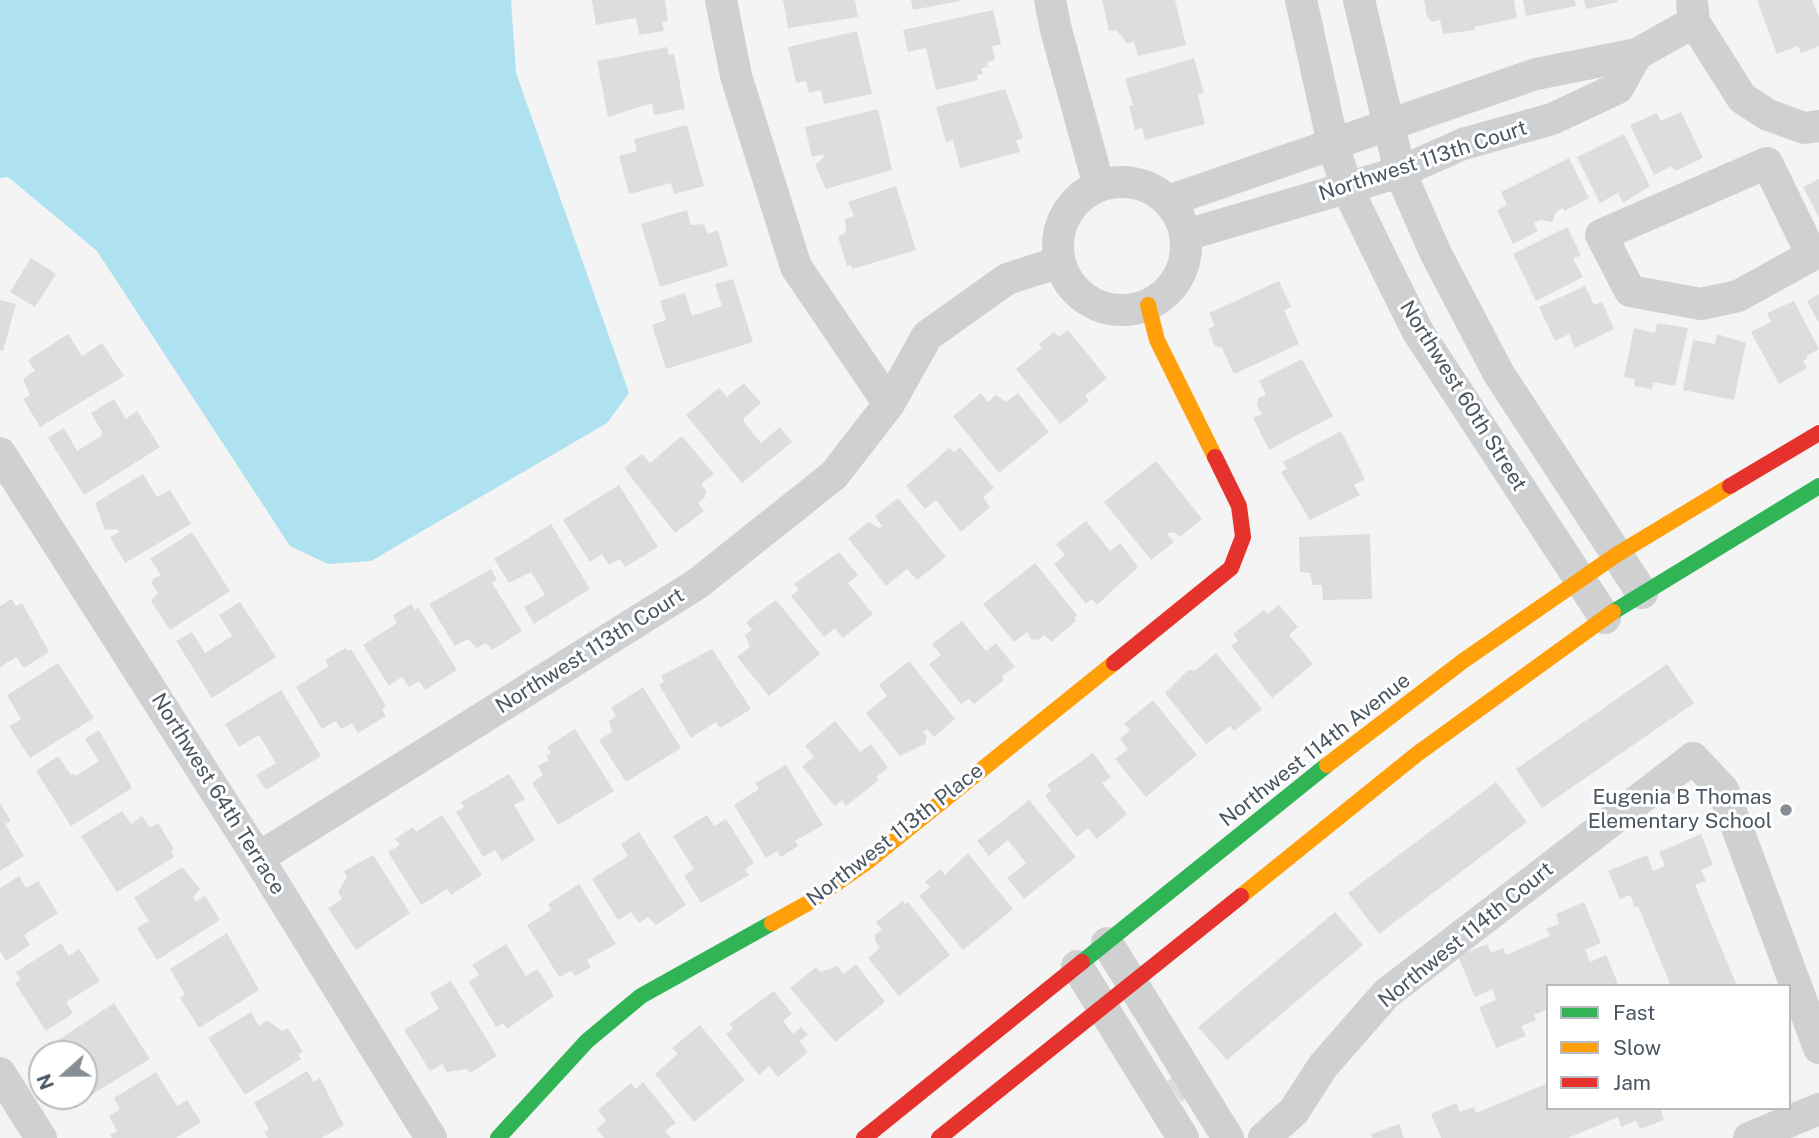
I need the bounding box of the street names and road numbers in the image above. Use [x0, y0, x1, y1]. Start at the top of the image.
street label: Northwest 113th Court [1316, 115, 1530, 207]
street label: Northwest 60th Street [1394, 296, 1532, 496]
street label: Northwest 113th Court [491, 583, 689, 719]
street label: Northwest 114th Avenue [1215, 668, 1415, 832]
street label: Northwest 64th Terrace [146, 689, 290, 899]
street label: Northwest 113th Place [802, 758, 988, 912]
street label: Northwest 114th Court [1374, 857, 1558, 1013]

